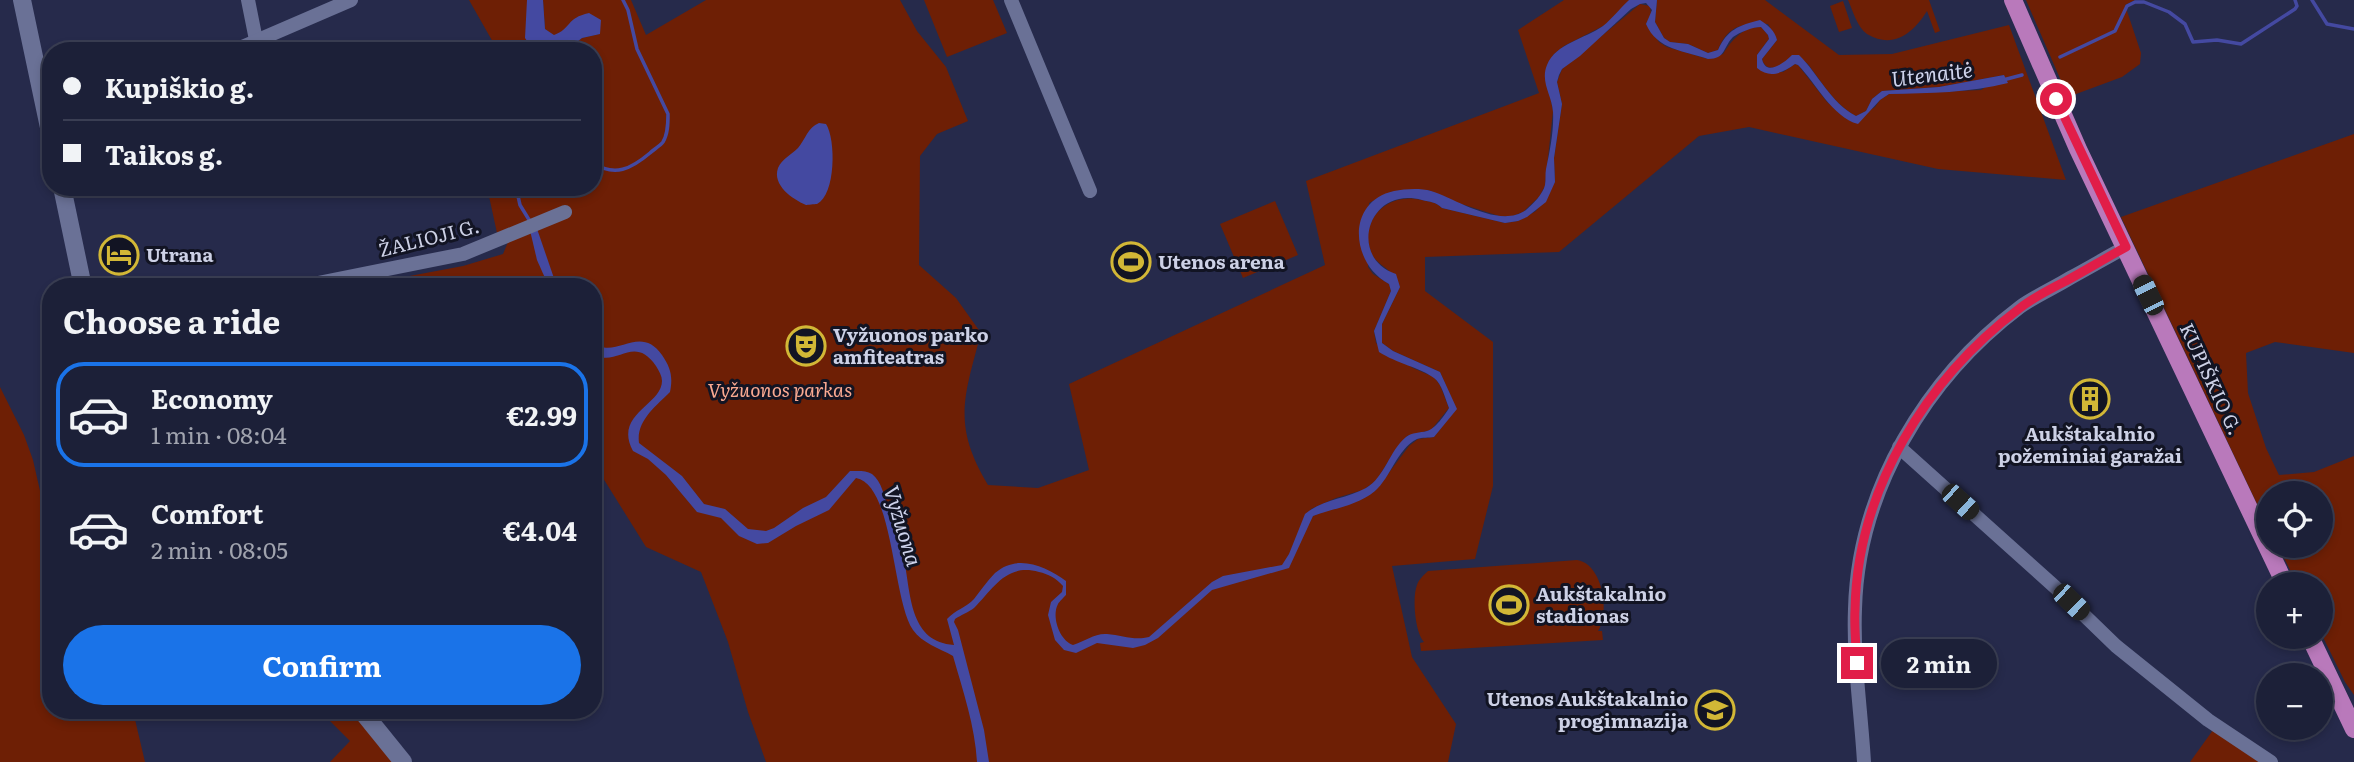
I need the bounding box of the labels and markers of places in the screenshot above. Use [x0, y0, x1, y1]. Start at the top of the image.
hotel icon: Utrana [98, 234, 140, 276]
place label: Utrana [146, 240, 214, 268]
sports icon: Utenos arena [1110, 241, 1152, 283]
place label: Utenos arena [1158, 247, 1285, 275]
place label: Vyžuonos parko amfiteatras [833, 320, 989, 370]
theatre icon: Vyžuonos parko amfiteatras [785, 325, 827, 367]
building icon: Aukštakalnio požeminiai garažai [2069, 378, 2111, 420]
place label: Aukštakalnio požeminiai garažai [1998, 419, 2182, 469]
place label: Aukštakalnio stadionas [1536, 579, 1667, 629]
sports icon: Aukštakalnio stadionas [1488, 584, 1530, 626]
place label: Utenos Aukštakalnio progimnazija [1486, 684, 1688, 734]
school or university icon: Utenos Aukštakalnio progimnazija [1694, 689, 1736, 731]

